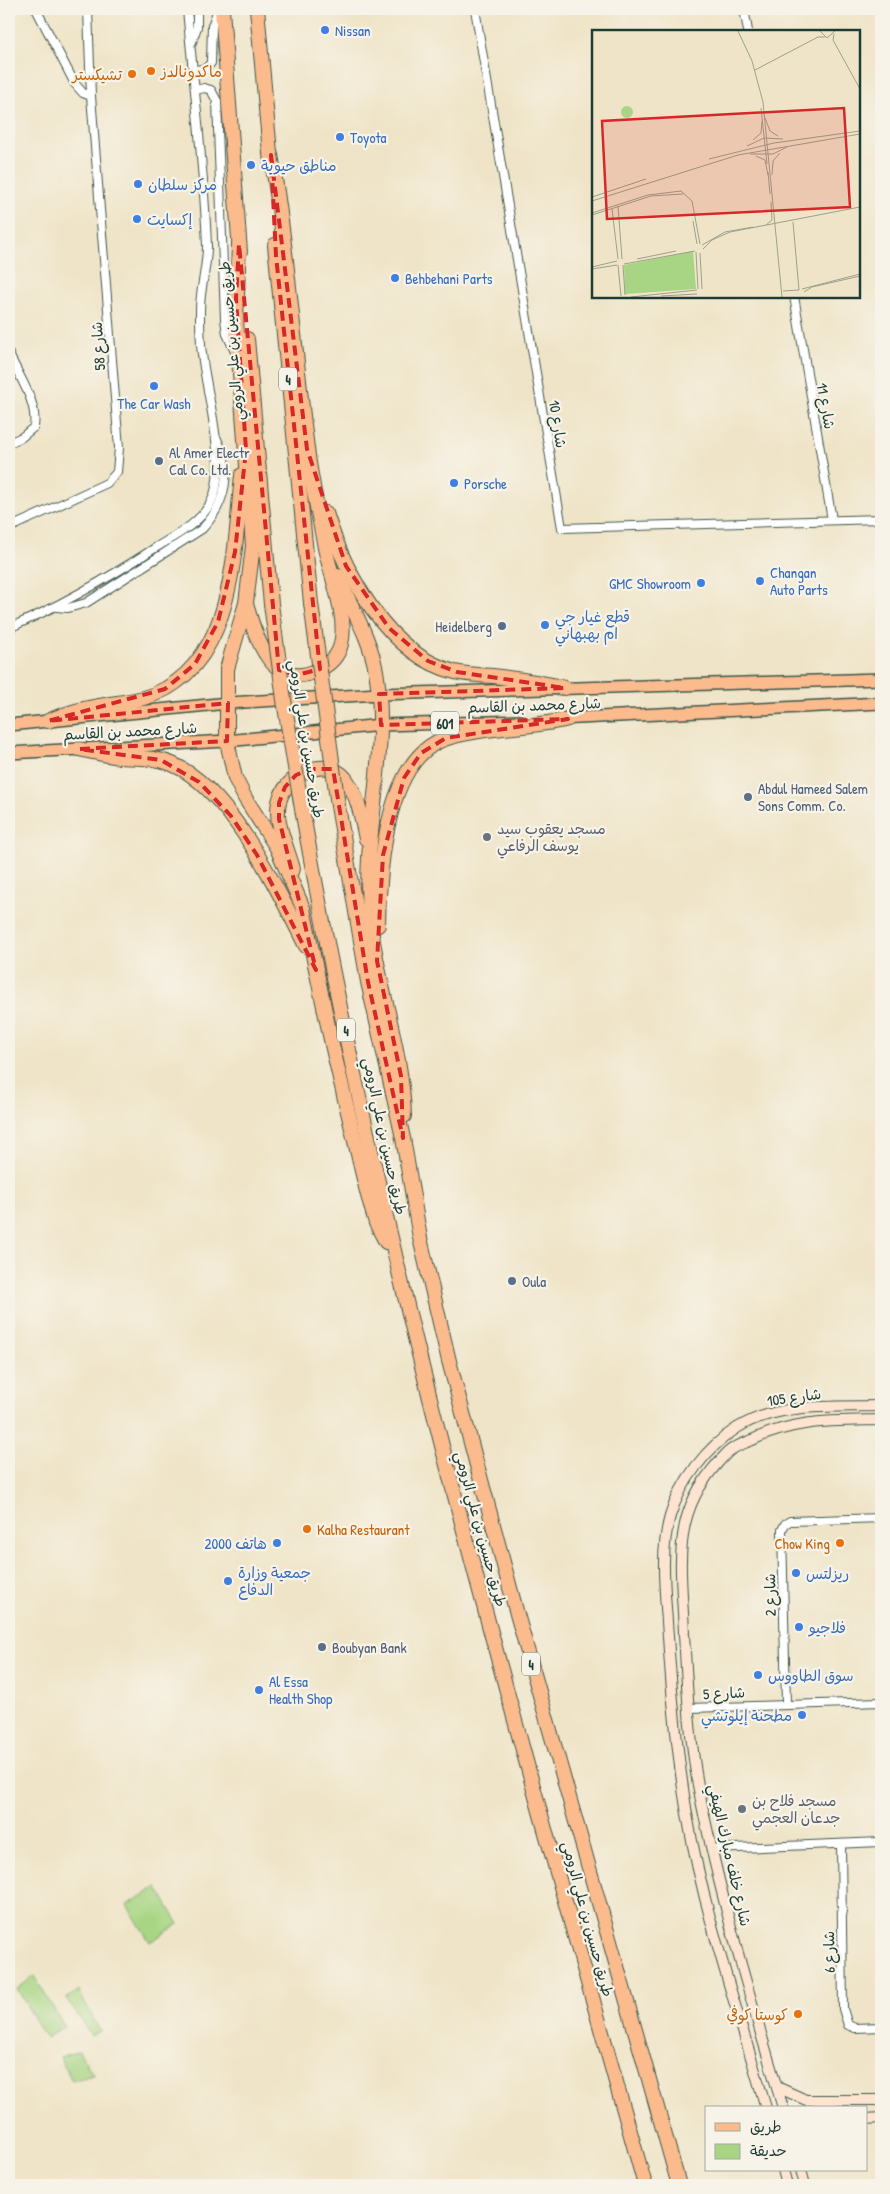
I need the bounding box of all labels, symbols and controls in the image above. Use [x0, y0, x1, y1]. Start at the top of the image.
place label: Nissan [335, 20, 371, 41]
marker: Nissan [319, 24, 331, 36]
inset map [592, 30, 860, 298]
place label: ماكدونالدز [160, 61, 222, 82]
place label: تشيكستر [70, 64, 123, 85]
marker: ماكدونالدز [145, 65, 157, 77]
marker: تشيكستر [126, 68, 138, 80]
place label: Toyota [350, 127, 387, 148]
marker: Toyota [334, 131, 346, 143]
place label: مناطق حيوية [261, 155, 337, 176]
marker: مناطق حيوية [245, 159, 257, 171]
place label: مركز سلطان [148, 174, 217, 195]
marker: مركز سلطان [132, 178, 144, 190]
place label: إكسايت [147, 209, 193, 230]
marker: إكسايت [131, 213, 143, 225]
street label: طريق حسين بن علي الرومي [214, 260, 251, 422]
place label: Behbehani Parts [405, 268, 493, 289]
marker: Behbehani Parts [389, 272, 401, 284]
street label: شارع 58 [86, 321, 110, 371]
road number: 4 [279, 368, 297, 390]
marker: The Car Wash [148, 380, 160, 392]
street label: شارع 11 [812, 381, 840, 431]
place label: The Car Wash [117, 393, 191, 414]
street label: شارع 10 [544, 399, 572, 449]
place label: Al Amer Electr Cal Co. Ltd. [169, 442, 250, 480]
marker: Al Amer Electr Cal Co. Ltd. [153, 455, 165, 467]
place label: Porsche [464, 473, 507, 494]
marker: Porsche [448, 477, 460, 489]
place label: Changan Auto Parts [770, 562, 828, 600]
place label: GMC Showroom [609, 573, 691, 594]
marker: Changan Auto Parts [754, 575, 766, 587]
marker: GMC Showroom [695, 577, 707, 589]
place label: قطع غيار جي ام بهبهاني [555, 606, 630, 647]
place label: Heidelberg [435, 616, 492, 637]
marker: قطع غيار جي ام بهبهاني [539, 619, 551, 631]
marker: Heidelberg [496, 620, 508, 632]
street label: طريق حسين بن علي الرومي [281, 658, 330, 820]
street label: شارع محمد بن القاسم [467, 692, 601, 719]
road number: 601 [431, 711, 459, 734]
street label: شارع محمد بن القاسم [62, 717, 198, 746]
place label: Abdul Hameed Salem Sons Comm. Co. [758, 778, 868, 816]
marker: Abdul Hameed Salem Sons Comm. Co. [742, 791, 754, 803]
place label: مسجد يعقوب سيد يوسف الرفاعي [497, 818, 606, 859]
marker: مسجد يعقوب سيد يوسف الرفاعي [481, 831, 493, 843]
road number: 4 [337, 1018, 355, 1042]
street label: طريق حسين بن علي الرومي [355, 1055, 412, 1217]
place label: Oula [522, 1271, 546, 1292]
marker: Oula [506, 1275, 518, 1287]
street label: شارع 105 [766, 1383, 822, 1411]
street label: طريق حسين بن علي الرومي [447, 1449, 512, 1610]
place label: Kalha Restaurant [317, 1519, 410, 1540]
marker: Kalha Restaurant [301, 1523, 313, 1535]
place label: هاتف 2000 [205, 1533, 267, 1554]
place label: Chow King [774, 1533, 830, 1554]
marker: هاتف 2000 [271, 1537, 283, 1549]
marker: Chow King [834, 1537, 846, 1549]
place label: جمعية وزارة الدفاع [238, 1562, 311, 1600]
place label: ريزلتس [806, 1563, 849, 1584]
marker: ريزلتس [790, 1567, 802, 1579]
street label: شارع 2 [759, 1573, 781, 1617]
marker: جمعية وزارة الدفاع [222, 1575, 234, 1587]
place label: فلاجيو [808, 1617, 846, 1638]
marker: فلاجيو [793, 1621, 805, 1633]
place label: Boubyan Bank [332, 1637, 407, 1658]
marker: Boubyan Bank [316, 1641, 328, 1653]
road number: 4 [522, 1652, 540, 1676]
place label: سوق الطاووس [768, 1665, 854, 1686]
marker: سوق الطاووس [752, 1669, 764, 1681]
place label: Al Essa Health Shop [269, 1671, 333, 1709]
street label: شارع 5 [702, 1681, 746, 1705]
marker: Al Essa Health Shop [253, 1684, 265, 1696]
place label: مطحنة إيلوتشي [701, 1705, 792, 1729]
marker: مطحنة إيلوتشي [796, 1709, 808, 1721]
street label: شارع خلف مبارك الهيفي [701, 1782, 757, 1929]
place label: مسجد فلاح بن جدعان العجمي [752, 1790, 841, 1831]
marker: مسجد فلاح بن جدعان العجمي [736, 1803, 748, 1815]
street label: طريق حسين بن علي الرومي [554, 1839, 619, 2000]
street label: شارع 6 [818, 1931, 840, 1973]
place label: كوستا كوفي [726, 2004, 788, 2025]
marker: كوستا كوفي [792, 2008, 804, 2020]
legend [705, 2106, 868, 2172]
text: طريق [750, 2116, 782, 2137]
text: حديقة [750, 2140, 787, 2161]

